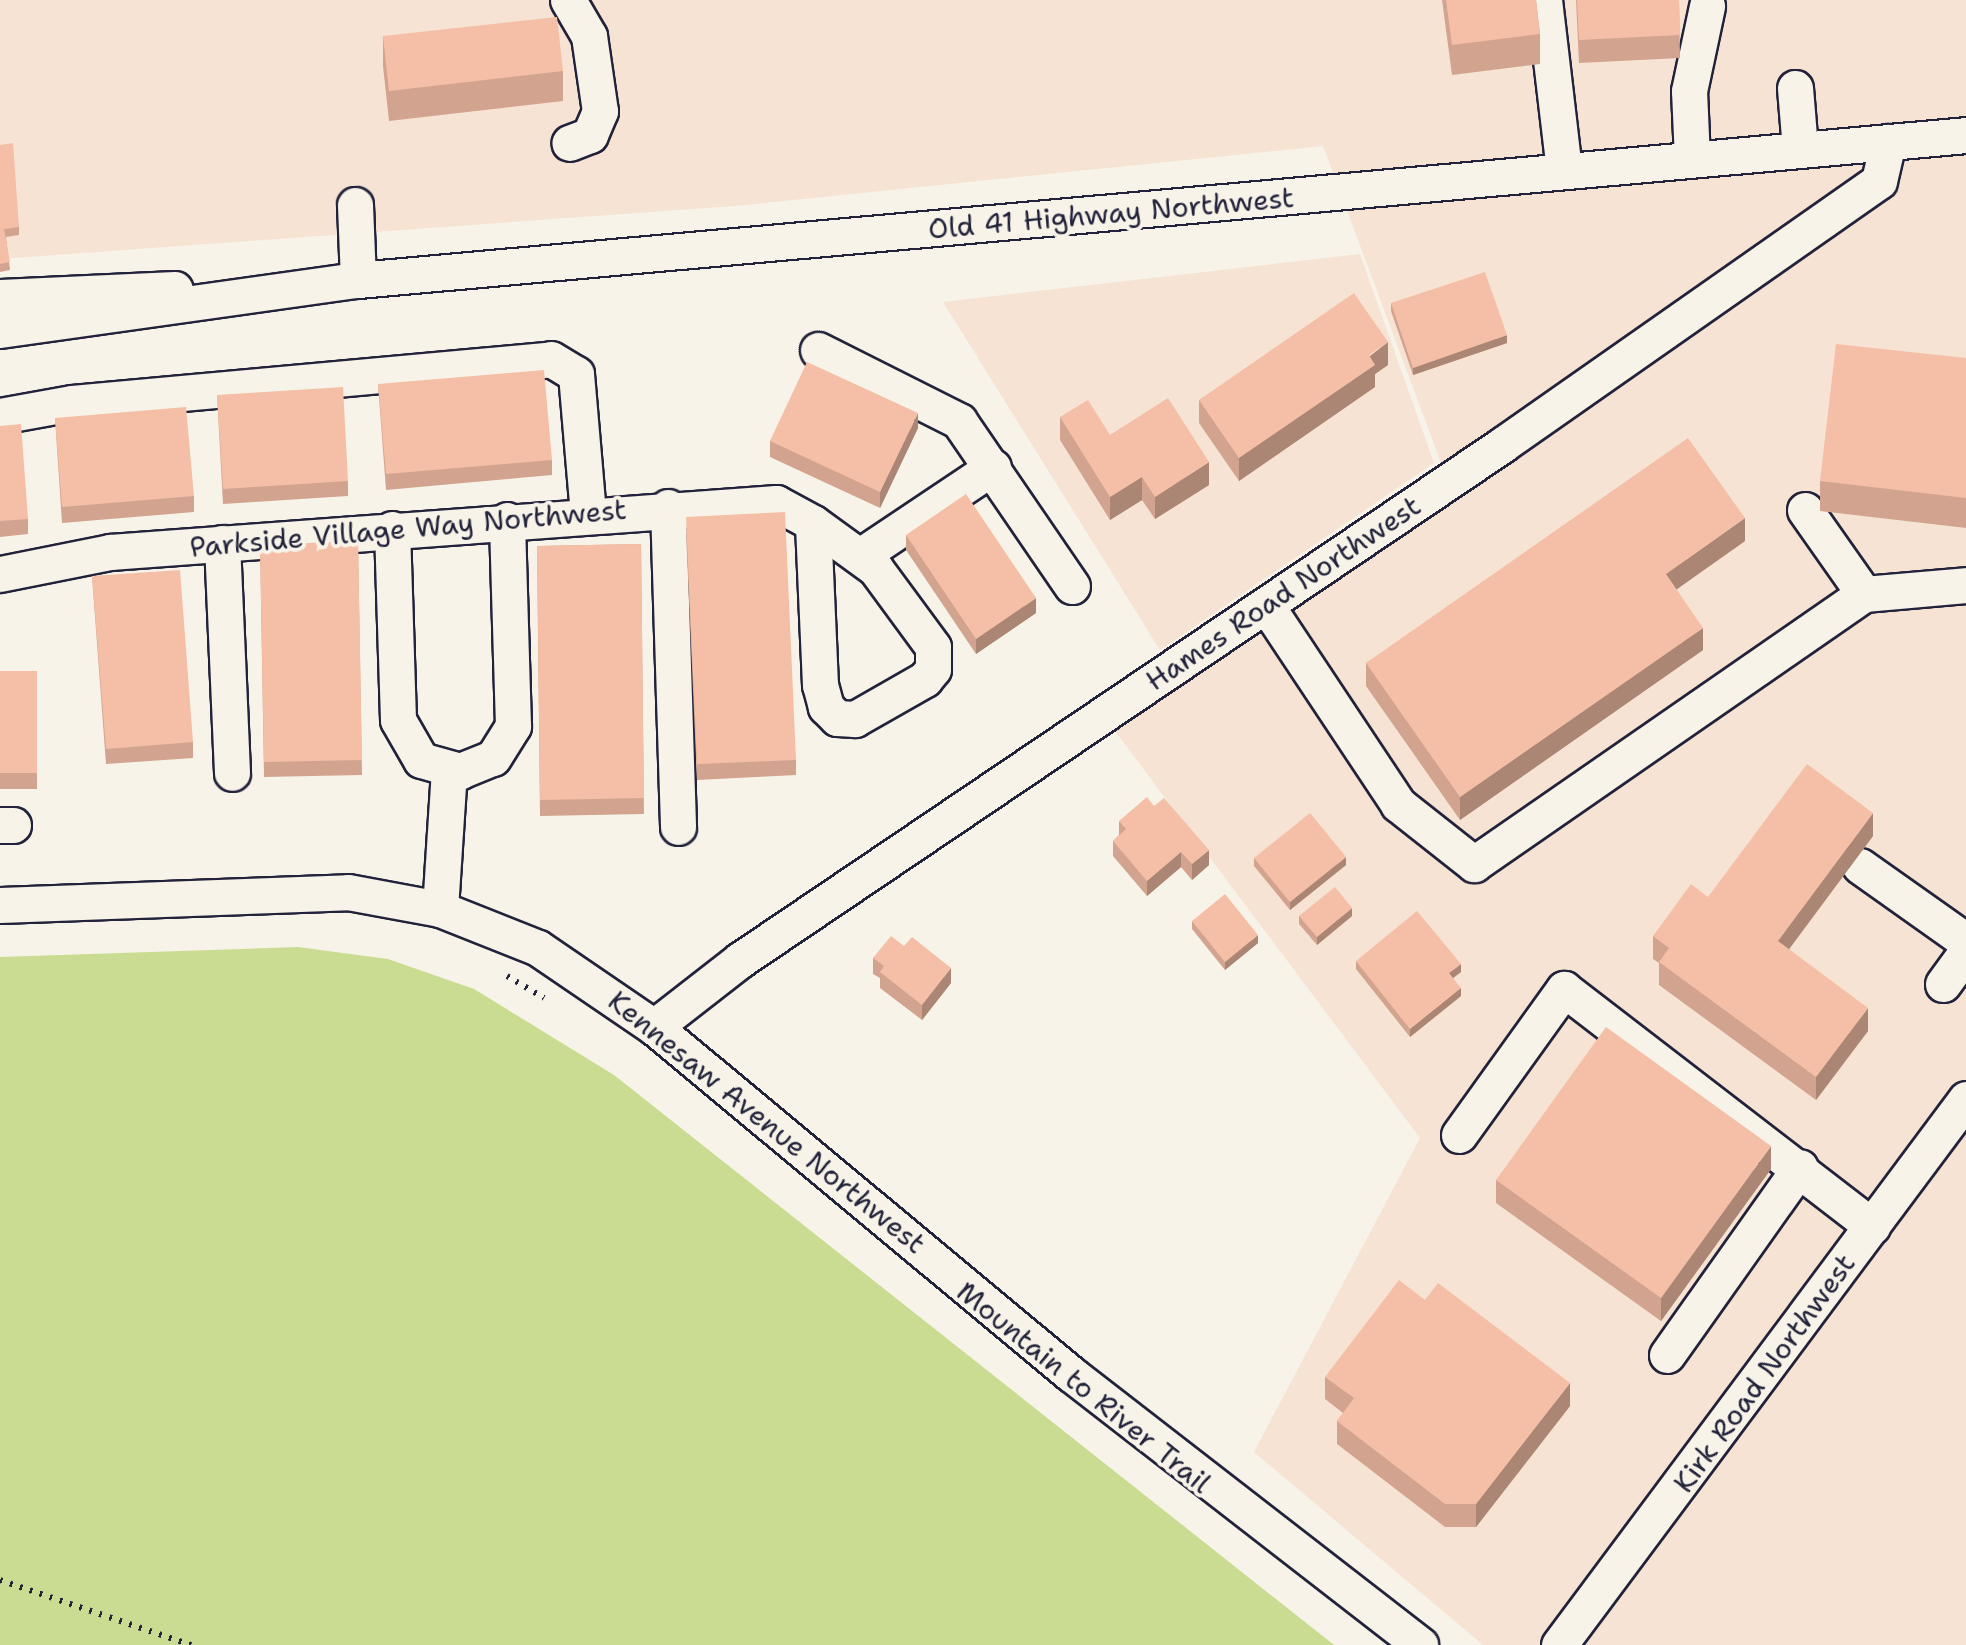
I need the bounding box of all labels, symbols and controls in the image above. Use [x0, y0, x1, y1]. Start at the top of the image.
street label: Old 41 Highway Northwest [927, 180, 1295, 246]
street label: Hames Road Northwest [1139, 488, 1427, 698]
street label: Parkside Village Way Northwest [188, 492, 628, 564]
street label: Kennesaw Avenue Northwest [602, 984, 932, 1260]
street label: Kirk Road Northwest [1666, 1247, 1862, 1499]
street label: Mountain to River Trail [950, 1274, 1218, 1500]

